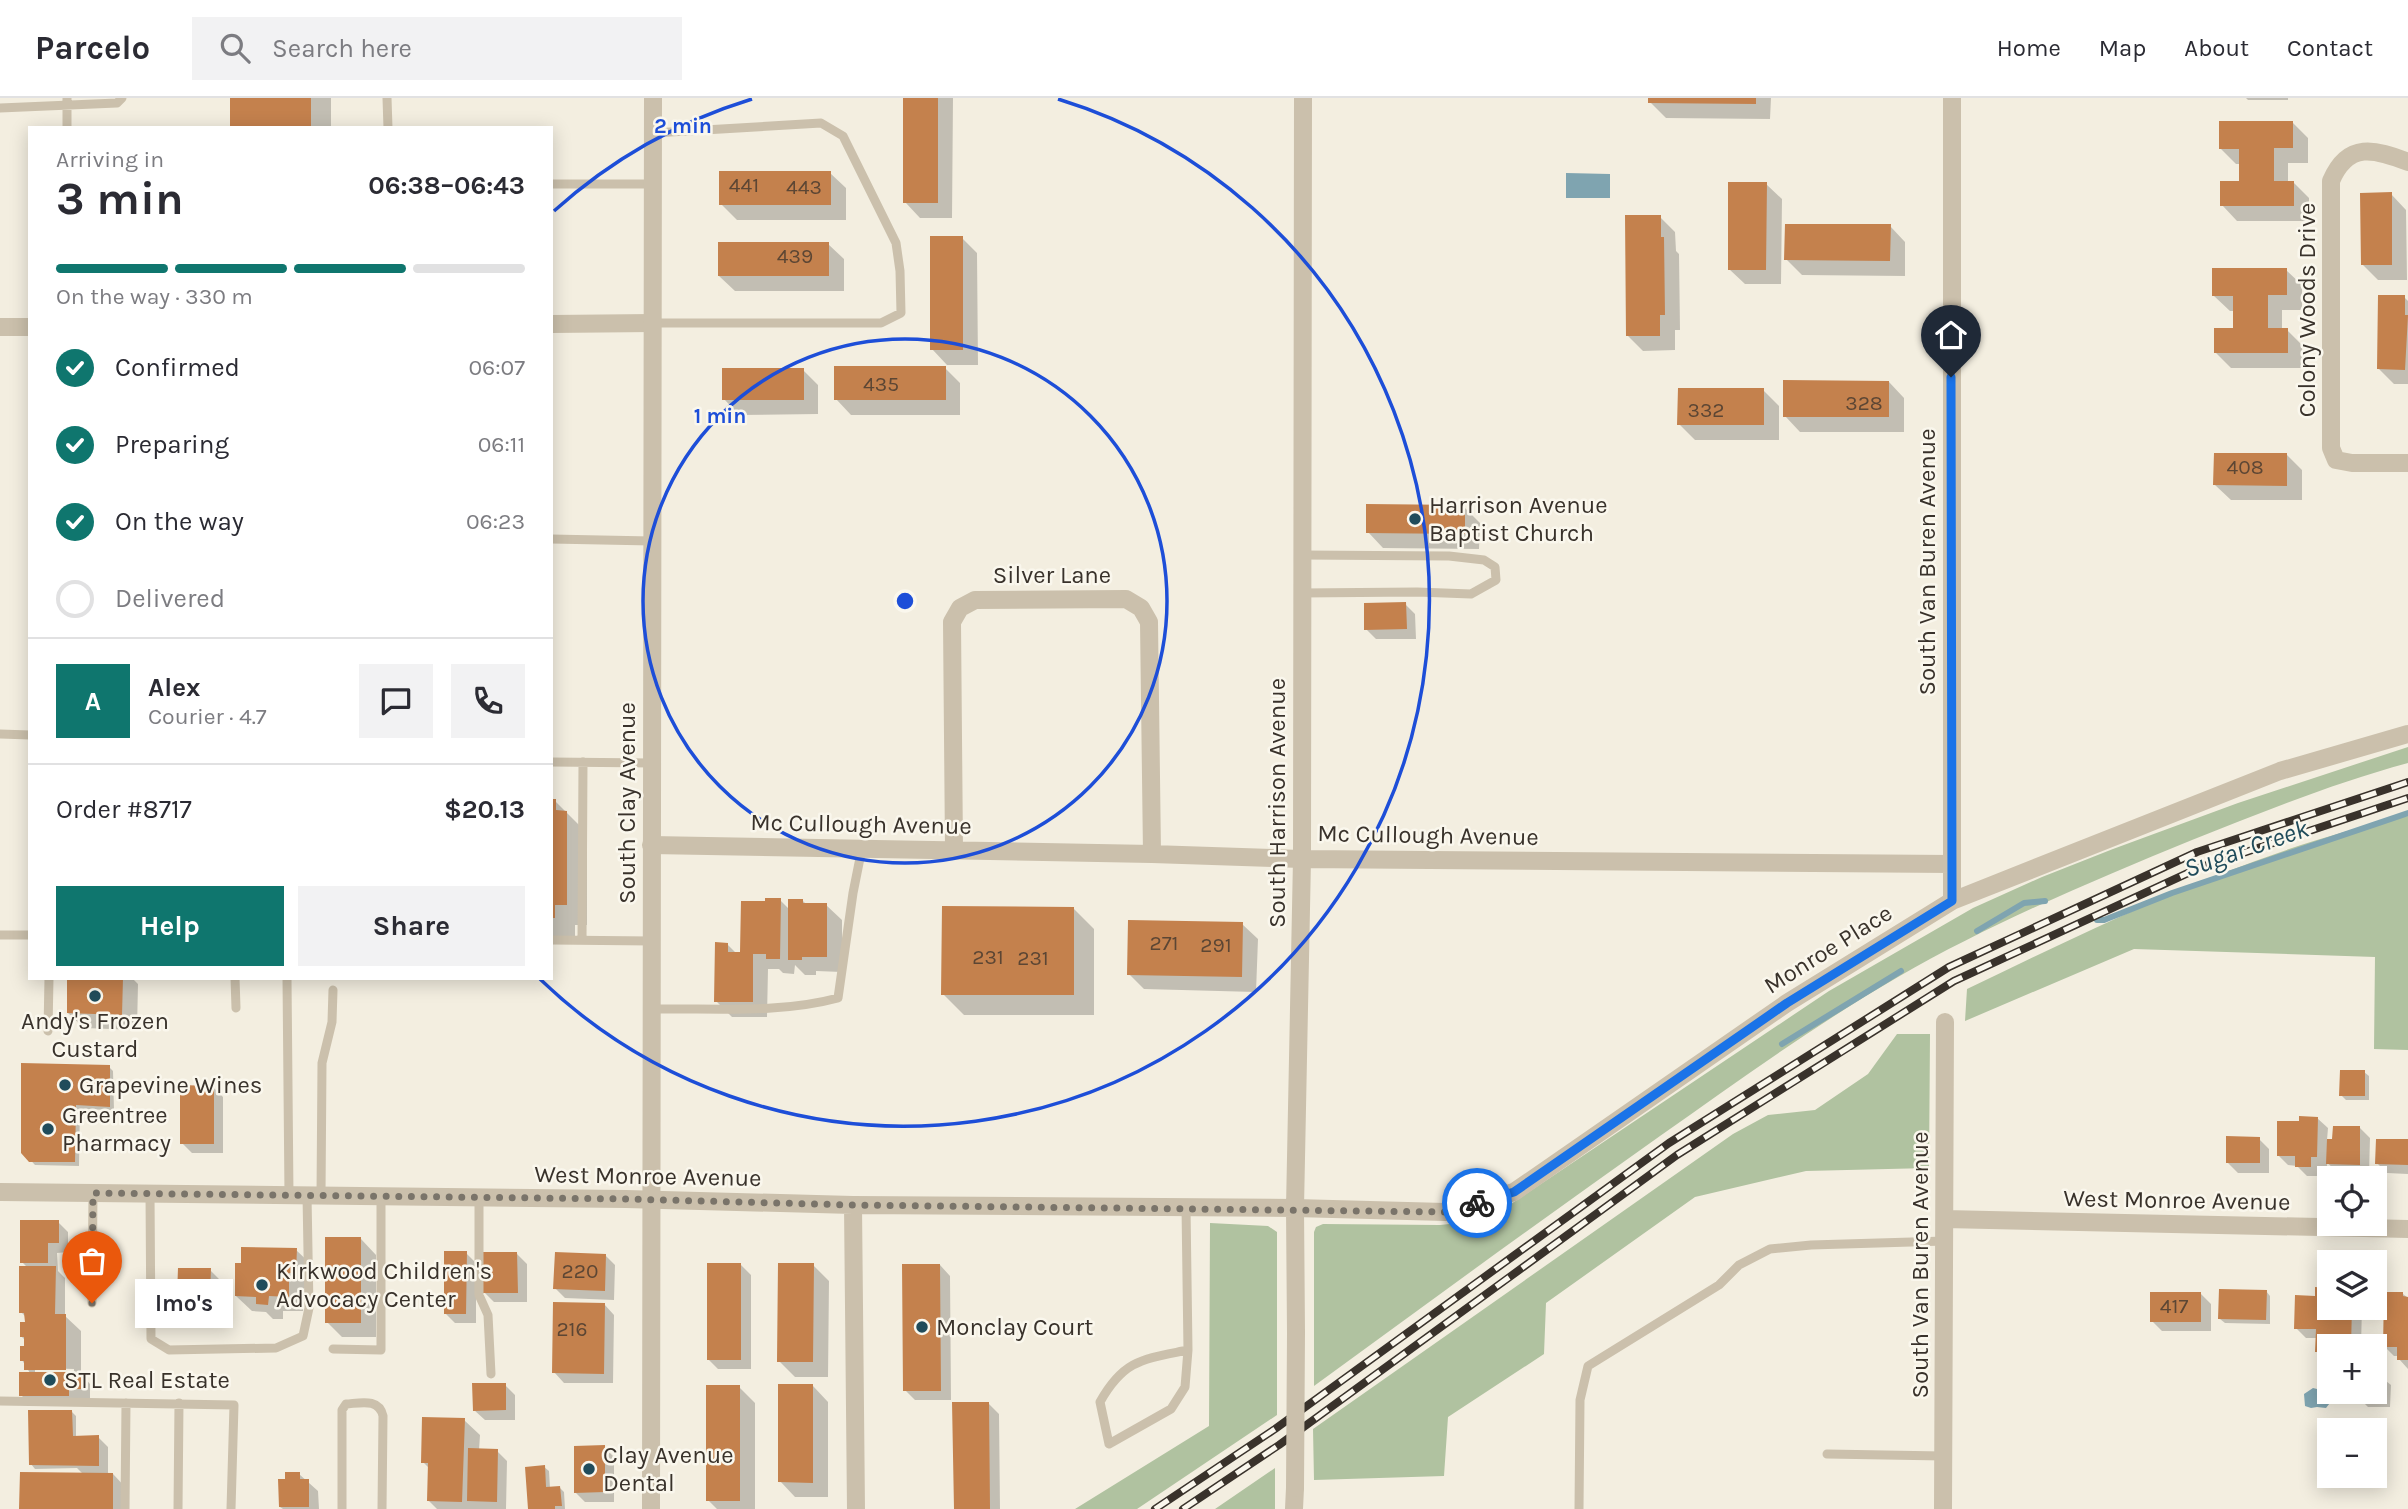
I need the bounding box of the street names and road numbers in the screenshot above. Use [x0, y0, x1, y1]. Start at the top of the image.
street label: Colony Woods Drive [2293, 203, 2321, 417]
street label: South Van Buren Avenue [1913, 428, 1941, 696]
street label: Silver Lane [993, 561, 1111, 589]
street label: South Harrison Avenue [1263, 678, 1291, 928]
street label: South Clay Avenue [613, 702, 641, 904]
street label: Mc Cullough Avenue [750, 808, 972, 840]
street label: Mc Cullough Avenue [1317, 819, 1539, 851]
street label: Monroe Place [1759, 899, 1897, 999]
street label: South Van Buren Avenue [1906, 1131, 1934, 1399]
street label: West Monroe Avenue [534, 1160, 762, 1192]
street label: West Monroe Avenue [2063, 1184, 2291, 1216]

